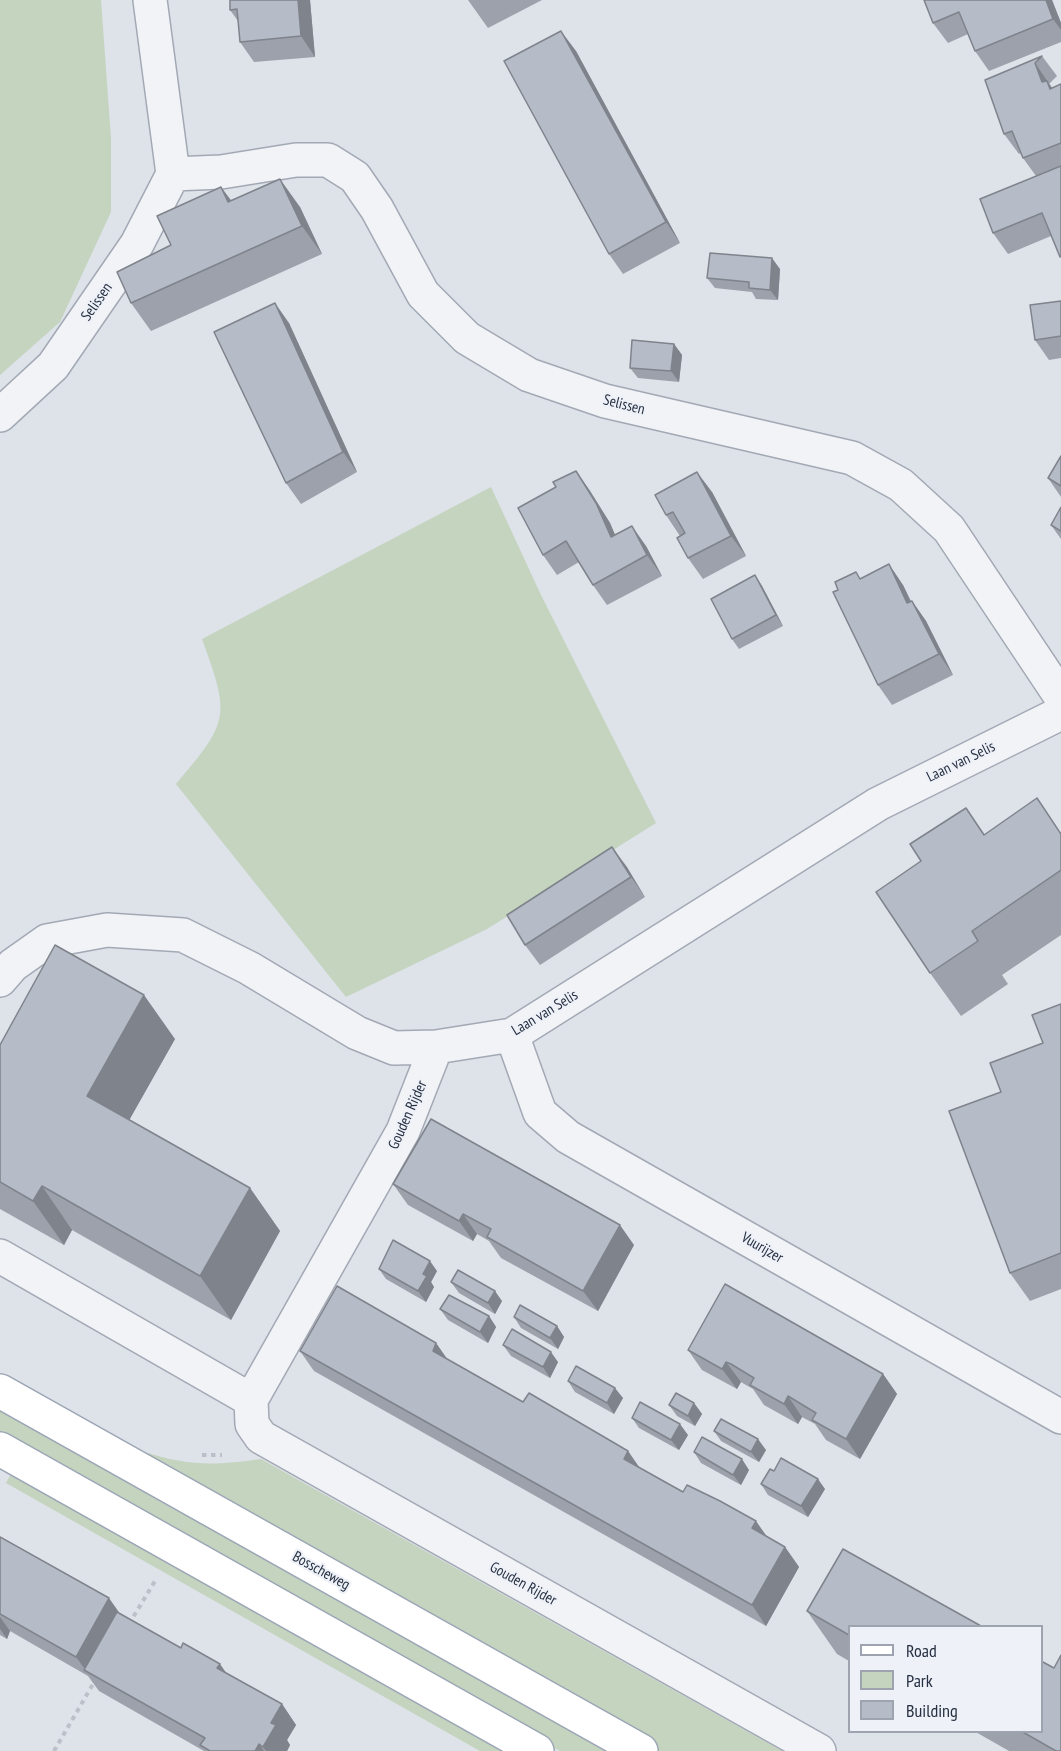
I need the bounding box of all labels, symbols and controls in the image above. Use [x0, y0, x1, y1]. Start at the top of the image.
street label: Selissen [78, 280, 116, 324]
street label: Selissen [601, 391, 647, 419]
street label: Laan van Selis [924, 738, 998, 786]
street label: Laan van Selis [509, 986, 581, 1040]
street label: Gouden Rijder [385, 1078, 431, 1152]
street label: Vuurijzer [738, 1229, 786, 1267]
street label: Bosscheweg [289, 1548, 353, 1594]
street label: Gouden Rijder [487, 1558, 559, 1610]
legend [848, 1625, 1043, 1733]
text: Road [906, 1639, 937, 1662]
text: Park [906, 1669, 933, 1692]
text: Building [906, 1699, 958, 1722]

